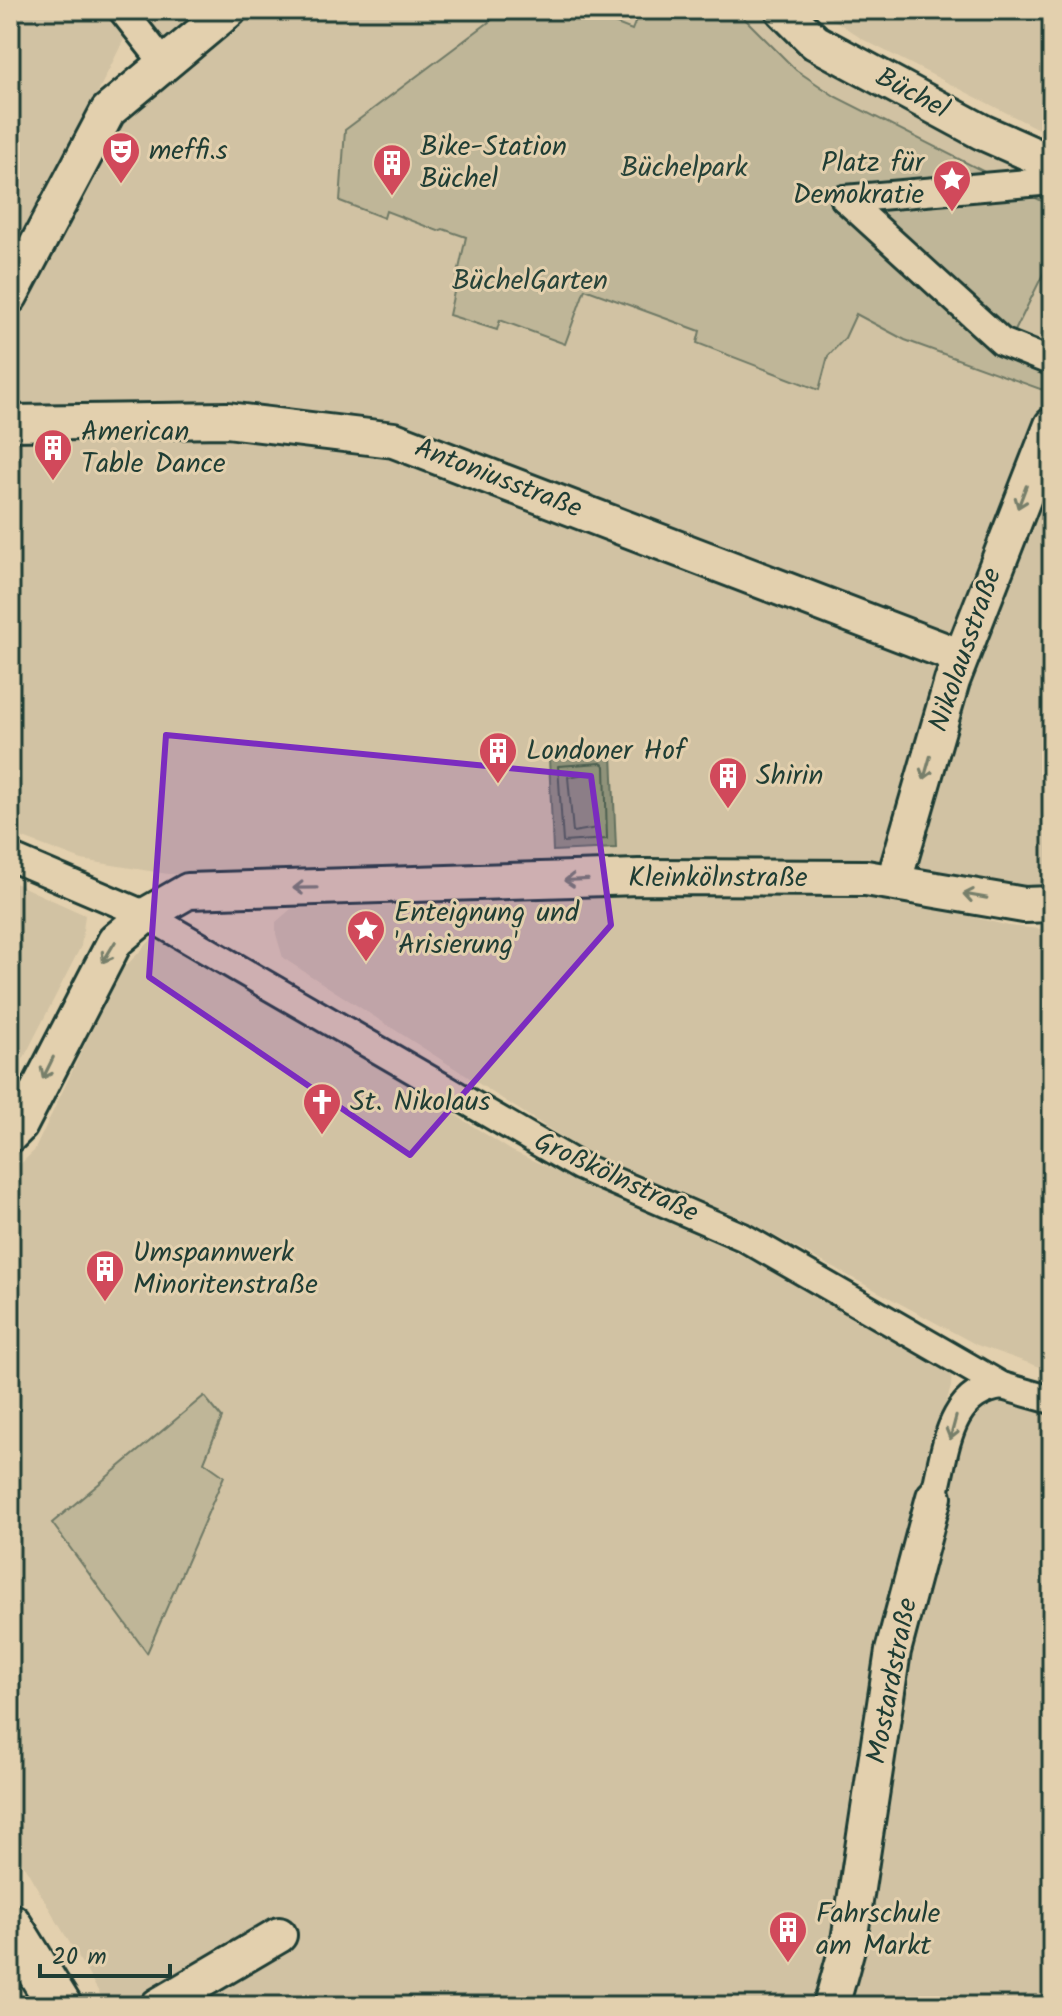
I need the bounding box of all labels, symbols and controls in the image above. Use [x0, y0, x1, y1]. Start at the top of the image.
street label: Büchel [867, 56, 957, 132]
place label: Bike-Station Büchel [420, 125, 567, 202]
place label: meffi.s [149, 129, 228, 174]
theatre icon: meffi.s [100, 130, 142, 185]
place label: Platz für Demokratie [793, 141, 926, 218]
building icon: Bike-Station Büchel [371, 142, 413, 197]
park label: Büchelpark [620, 146, 748, 191]
place icon: Platz für Demokratie [931, 158, 973, 213]
park label: BüchelGarten [452, 259, 608, 304]
place label: American Table Dance [81, 410, 226, 487]
street label: Antoniusstraße [407, 426, 589, 532]
building icon: American Table Dance [32, 427, 74, 482]
one-way arrow [1014, 484, 1028, 509]
street label: Nikolausstraße [917, 561, 1015, 738]
place label: Londoner Hof [526, 729, 688, 774]
building icon: Londoner Hof [477, 730, 519, 785]
place label: Shirin [756, 754, 823, 799]
building icon: Shirin [707, 755, 749, 810]
one-way arrow [918, 755, 933, 781]
street label: Kleinkölnstraße [628, 856, 808, 901]
one-way arrow [563, 872, 590, 887]
one-way arrow [292, 880, 319, 896]
one-way arrow [963, 887, 988, 902]
place label: Enteignung und 'Arisierung' [394, 891, 580, 968]
place icon: Enteignung und 'Arisierung' [345, 908, 387, 963]
one-way arrow [101, 940, 117, 963]
one-way arrow [40, 1056, 55, 1080]
place label: St. Nikolaus [350, 1080, 490, 1125]
church icon: St. Nikolaus [301, 1081, 343, 1136]
street label: Großkölnstraße [526, 1120, 706, 1236]
place label: Umspannwerk Minoritenstraße [133, 1231, 318, 1308]
building icon: Umspannwerk Minoritenstraße [84, 1248, 126, 1303]
one-way arrow [944, 1415, 959, 1441]
street label: Mostardstraße [855, 1594, 931, 1768]
place label: Fahrschule am Markt [816, 1892, 941, 1969]
building icon: Fahrschule am Markt [767, 1909, 809, 1964]
scale bar [40, 1928, 170, 1978]
text: 20 m [52, 1938, 107, 1977]

